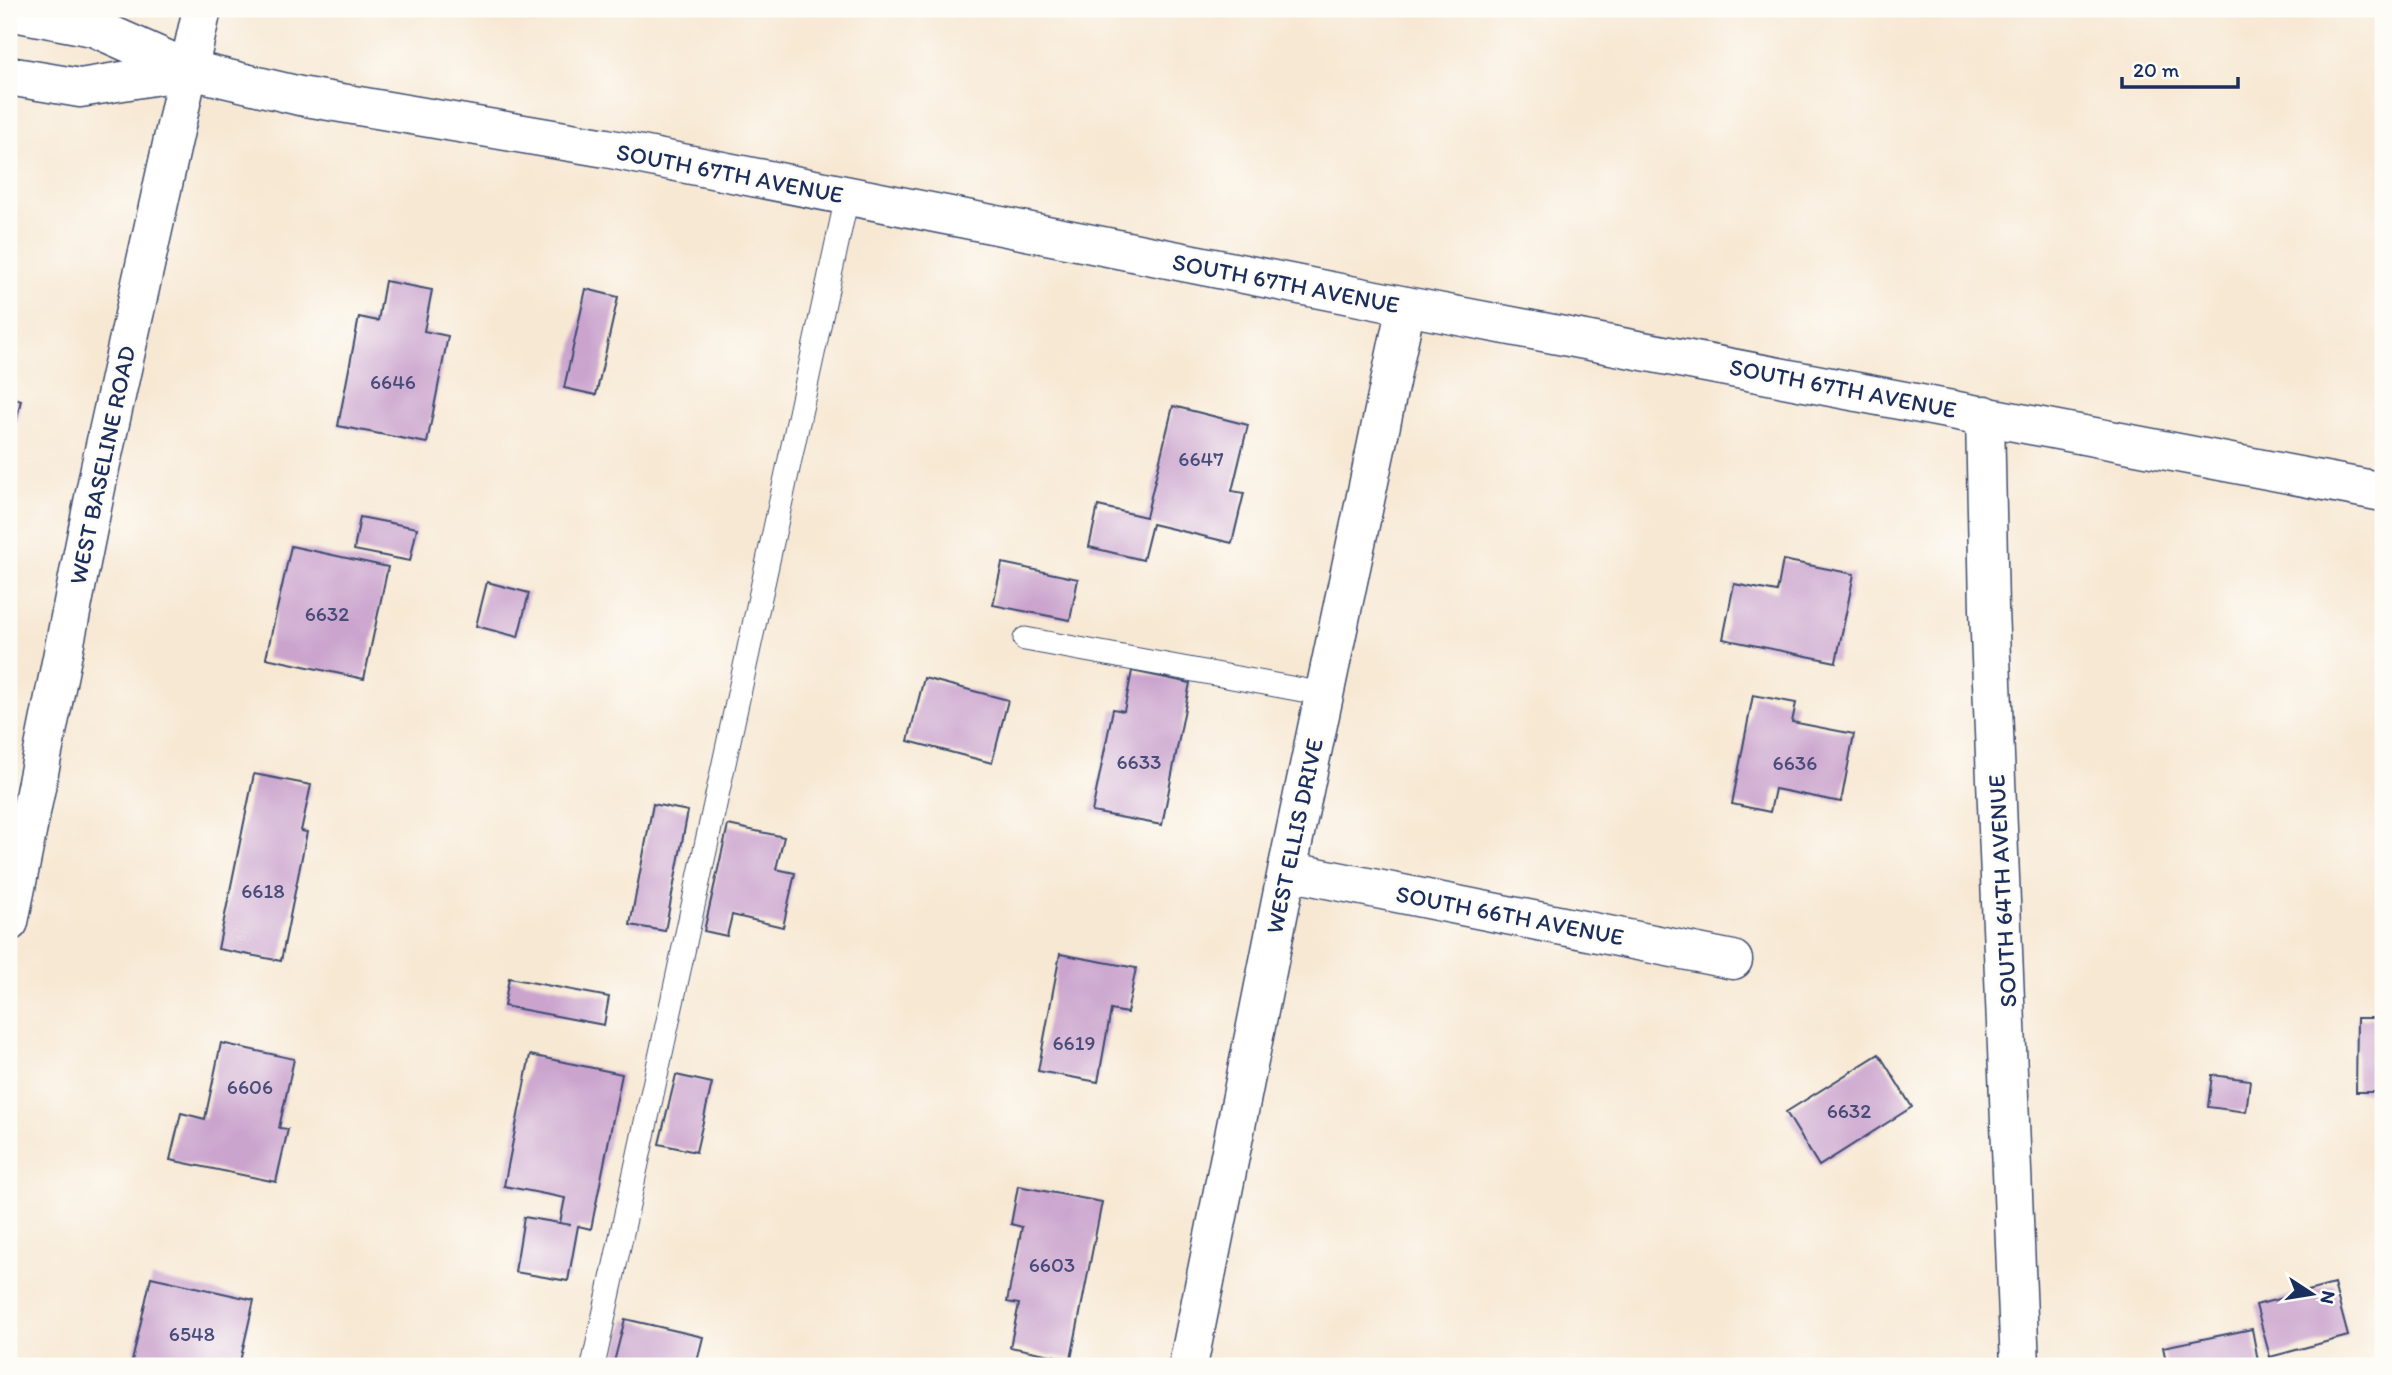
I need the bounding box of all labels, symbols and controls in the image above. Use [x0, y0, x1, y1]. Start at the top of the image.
scale bar [2122, 46, 2238, 90]
text: 20 m [2133, 57, 2180, 82]
street label: SOUTH 67TH AVENUE [614, 137, 846, 209]
street label: SOUTH 67TH AVENUE [1170, 247, 1402, 319]
street label: WEST BASELINE ROAD [63, 343, 141, 587]
street label: SOUTH 67TH AVENUE [1727, 352, 1959, 424]
house number: 6646 [370, 369, 416, 394]
house number: 6647 [1178, 446, 1224, 471]
house number: 6632 [305, 601, 349, 626]
street label: WEST ELLIS DRIVE [1259, 736, 1329, 936]
house number: 6633 [1116, 749, 1162, 774]
house number: 6636 [1773, 750, 1817, 775]
street label: SOUTH 64TH AVENUE [1981, 774, 2023, 1008]
house number: 6618 [241, 878, 285, 903]
street label: SOUTH 66TH AVENUE [1394, 879, 1626, 951]
house number: 6619 [1053, 1030, 1095, 1055]
house number: 6606 [227, 1074, 273, 1099]
house number: 6632 [1827, 1098, 1871, 1123]
house number: 6603 [1029, 1252, 1075, 1277]
north arrow [2276, 1260, 2346, 1330]
text: N [2316, 1289, 2341, 1306]
house number: 6548 [169, 1321, 215, 1346]

